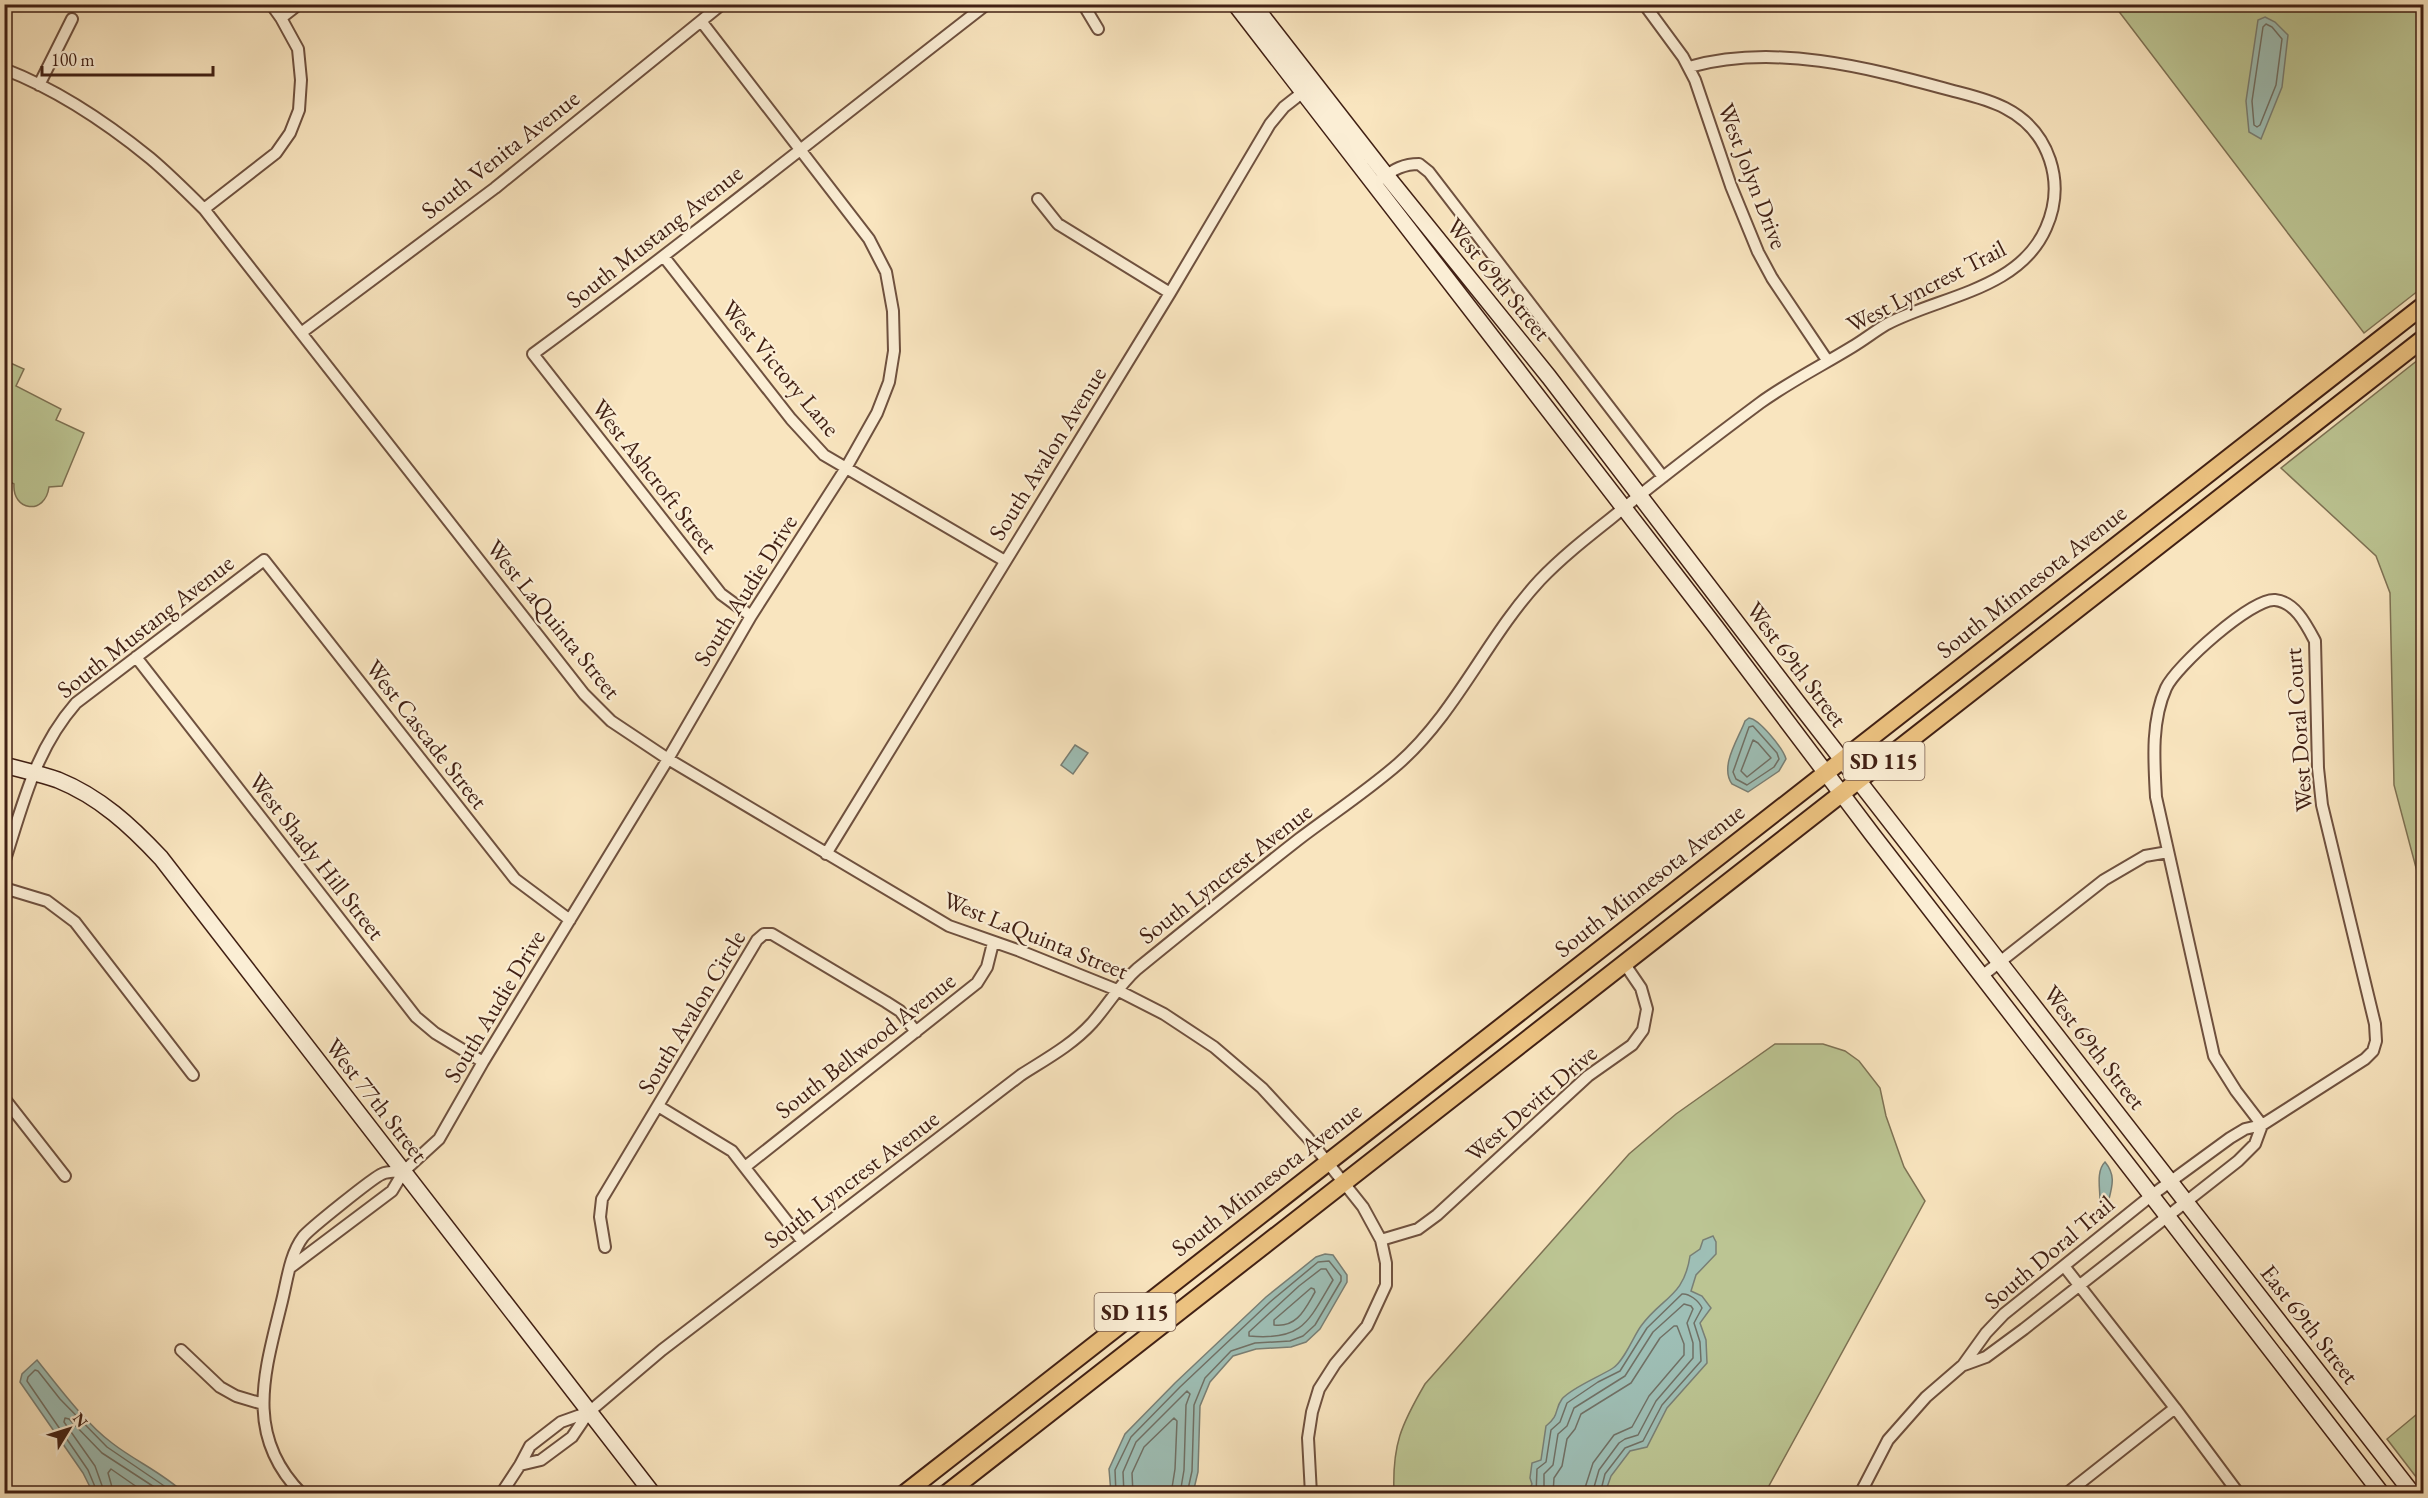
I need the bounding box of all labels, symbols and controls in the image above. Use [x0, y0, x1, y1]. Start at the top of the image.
scale bar [42, 39, 213, 77]
text: 100 m [51, 48, 95, 71]
street label: South Venita Avenue [414, 82, 586, 226]
street label: West Jolyn Drive [1711, 99, 1795, 253]
street label: South Mustang Avenue [559, 157, 749, 315]
street label: West 69th Street [1440, 211, 1558, 347]
street label: West Lyncrest Trail [1841, 232, 2011, 339]
street label: West Victory Lane [715, 293, 847, 443]
street label: South Avalon Avenue [981, 360, 1113, 546]
street label: West Ashcroft Street [585, 392, 725, 560]
street label: South Minnesota Avenue [1930, 497, 2132, 665]
street label: South Audie Drive [686, 508, 804, 672]
street label: West LaQuinta Street [480, 533, 628, 706]
street label: South Mustang Avenue [50, 547, 240, 705]
street label: West 69th Street [1740, 595, 1855, 733]
street label: West Doral Court [2277, 647, 2319, 813]
street label: West Cascade Street [359, 653, 495, 815]
road number: SD 115 [1844, 742, 1924, 780]
street label: West Shady Hill Street [242, 766, 392, 946]
street label: South Lyncrest Avenue [1132, 795, 1318, 951]
street label: South Minnesota Avenue [1548, 796, 1750, 964]
street label: West LaQuinta Street [939, 884, 1133, 986]
street label: South Audie Drive [436, 924, 552, 1088]
street label: South Avalon Circle [630, 924, 752, 1100]
street label: South Bellwood Avenue [768, 965, 962, 1125]
street label: West 69th Street [2037, 979, 2154, 1116]
street label: West 77th Street [319, 1032, 436, 1169]
street label: West Devitt Drive [1459, 1038, 1603, 1168]
street label: South Minnesota Avenue [1165, 1095, 1367, 1263]
street label: South Lyncrest Avenue [757, 1103, 945, 1255]
street label: South Doral Trail [1977, 1188, 2121, 1316]
street label: East 69th Street [2254, 1258, 2367, 1390]
road number: SD 115 [1094, 1293, 1176, 1331]
north arrow [39, 1399, 99, 1459]
text: N [68, 1409, 93, 1432]

